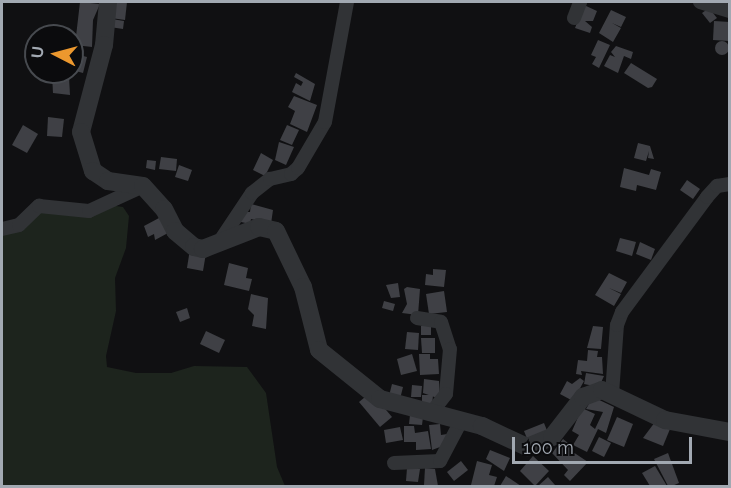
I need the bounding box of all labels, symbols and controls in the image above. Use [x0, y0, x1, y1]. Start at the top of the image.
north arrow [24, 24, 84, 84]
text: U [28, 45, 48, 59]
scale bar [515, 425, 695, 463]
text: 100 m [523, 437, 574, 458]

